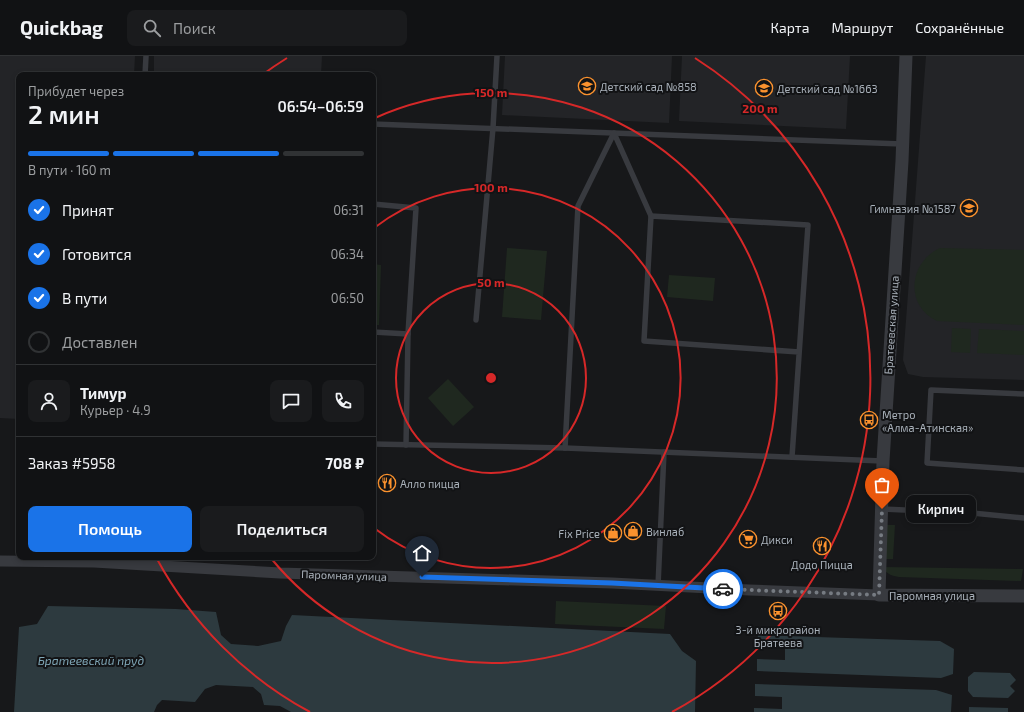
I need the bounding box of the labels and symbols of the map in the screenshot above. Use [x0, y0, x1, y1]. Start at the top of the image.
school or university icon: Детский сад №858 [577, 76, 597, 96]
school or university icon: Детский сад №1663 [754, 78, 774, 98]
place label: Детский сад №858 [600, 80, 697, 93]
place label: Детский сад №1663 [777, 82, 878, 95]
text: 150 m [475, 85, 507, 99]
text: 200 m [742, 101, 778, 115]
text: 100 m [474, 180, 508, 194]
school or university icon: Гимназия №1587 [959, 198, 979, 218]
place label: Гимназия №1587 [870, 202, 956, 215]
text: 50 m [477, 275, 505, 289]
street label: Братеевская улица [881, 275, 902, 375]
centre of rings [484, 371, 498, 385]
place label: Метро «Алма-Атинская» [882, 408, 973, 434]
bus stop icon: Метро «Алма-Атинская» [859, 410, 879, 430]
pin [865, 468, 899, 509]
restaurant icon: Алло пицца [377, 473, 397, 493]
place label: Алло пицца [400, 477, 460, 490]
callout: Кирпич [906, 495, 976, 523]
shop icon: Винлаб [623, 521, 643, 541]
shop icon: Fix Price [603, 523, 623, 543]
place label: Винлаб [646, 525, 684, 538]
place label: Fix Price [558, 527, 600, 540]
supermarket icon: Дикси [738, 529, 758, 549]
place label: Дикси [761, 533, 793, 546]
pin [405, 536, 439, 577]
restaurant icon: Додо Пицца [812, 536, 832, 556]
place label: Додо Пицца [791, 558, 853, 571]
street label: Паромная улица [301, 567, 387, 584]
courier [703, 569, 743, 609]
street label: Паромная улица [889, 589, 975, 603]
bus stop icon: 3-й микрорайон Братеева [768, 601, 788, 621]
place label: 3-й микрорайон Братеева [736, 623, 820, 649]
water label: Братеевский пруд [38, 653, 145, 667]

